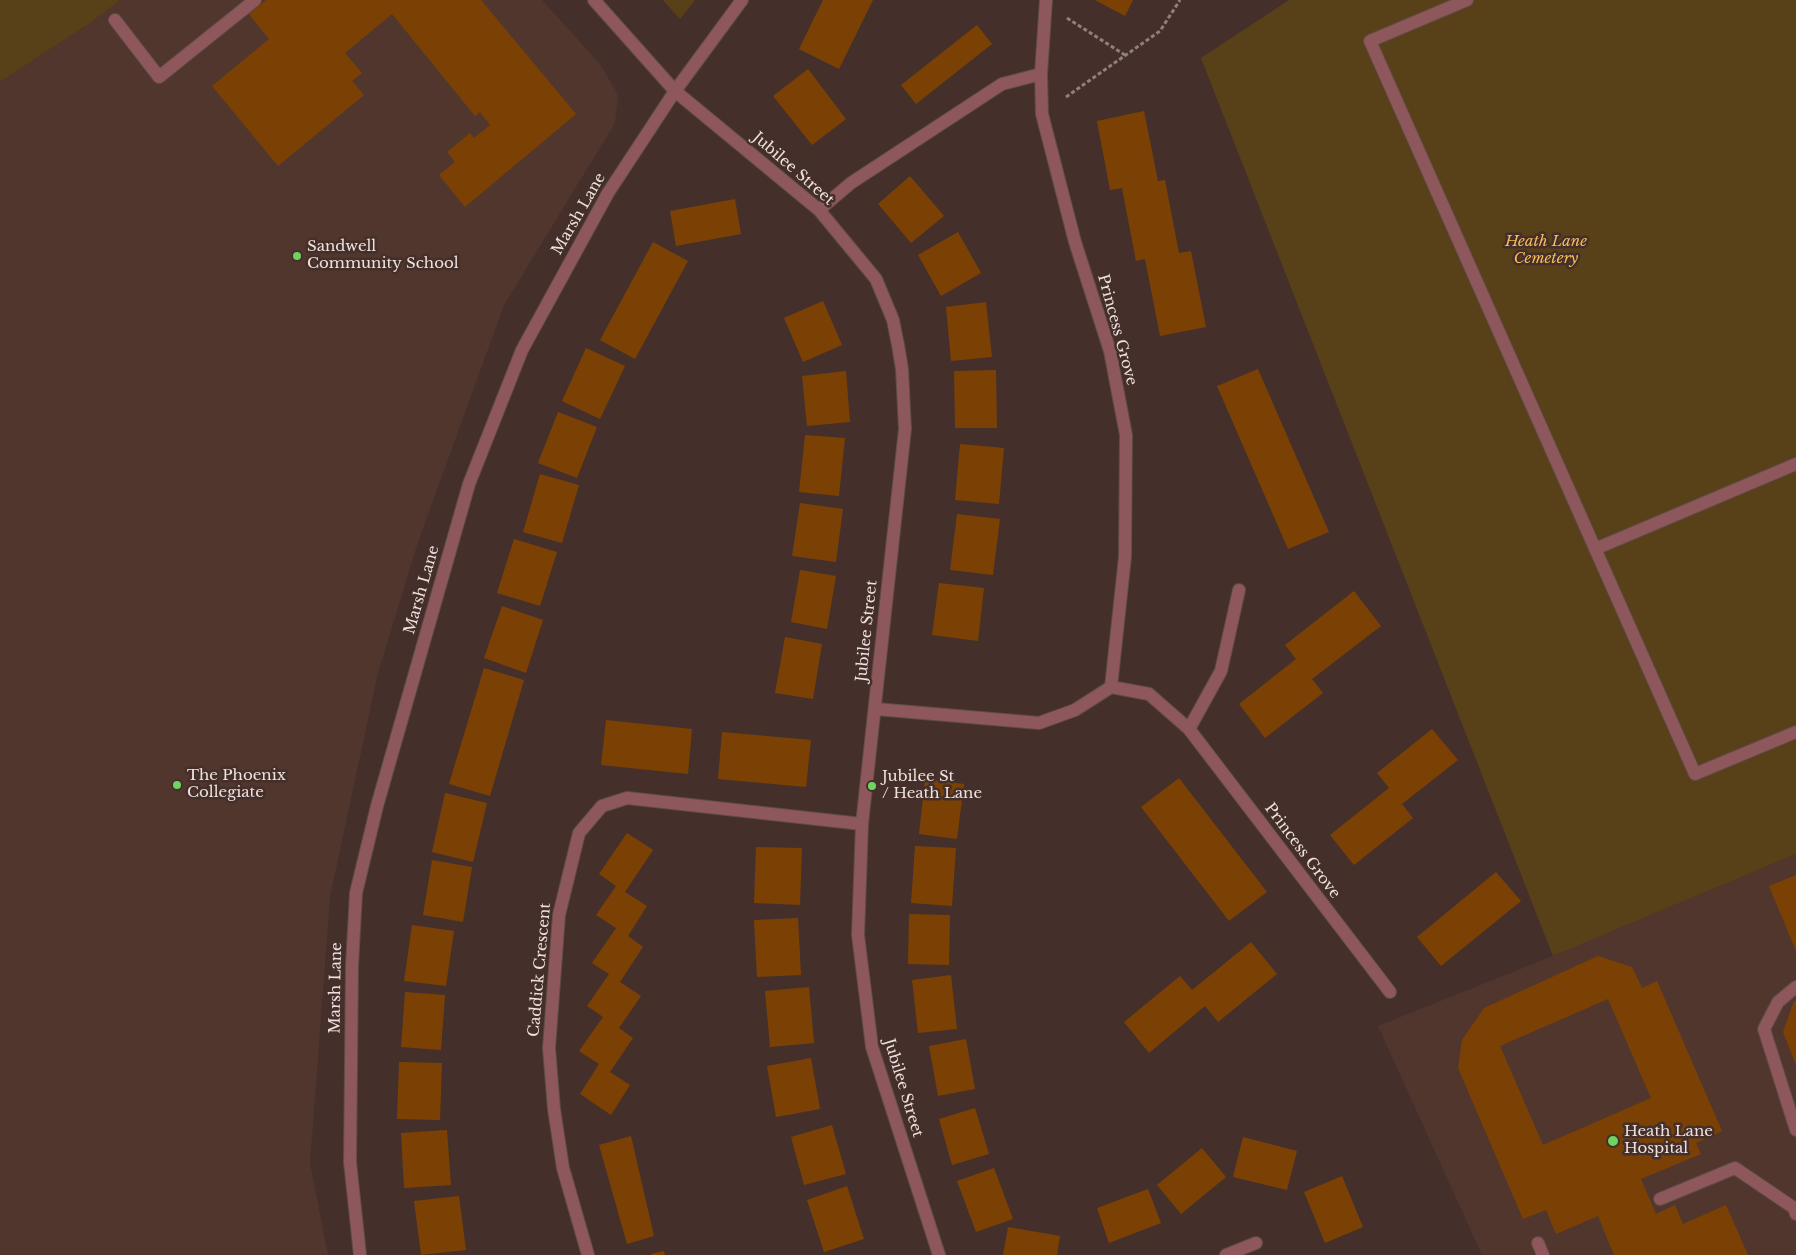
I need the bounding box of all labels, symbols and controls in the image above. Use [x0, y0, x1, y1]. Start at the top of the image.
street label: Jubilee Street [749, 129, 837, 209]
street label: Marsh Lane [548, 170, 610, 258]
park label: Heath Lane Cemetery [1505, 233, 1587, 268]
place label: Sandwell Community School [307, 238, 459, 273]
marker: Sandwell Community School [291, 250, 303, 262]
street label: Princess Grove [1093, 272, 1141, 388]
street label: Marsh Lane [401, 544, 443, 636]
street label: Jubilee Street [853, 579, 881, 683]
place label: The Phoenix Collegiate [187, 767, 286, 802]
place label: Jubilee St / Heath Lane [882, 768, 982, 803]
marker: The Phoenix Collegiate [171, 779, 183, 791]
marker: Jubilee St / Heath Lane [866, 780, 878, 792]
street label: Princess Grove [1260, 800, 1344, 902]
street label: Caddick Crescent [525, 902, 555, 1038]
street label: Marsh Lane [326, 942, 346, 1034]
street label: Jubilee Street [879, 1037, 927, 1139]
place label: Heath Lane Hospital [1624, 1123, 1713, 1158]
marker: Heath Lane Hospital [1606, 1134, 1620, 1148]

